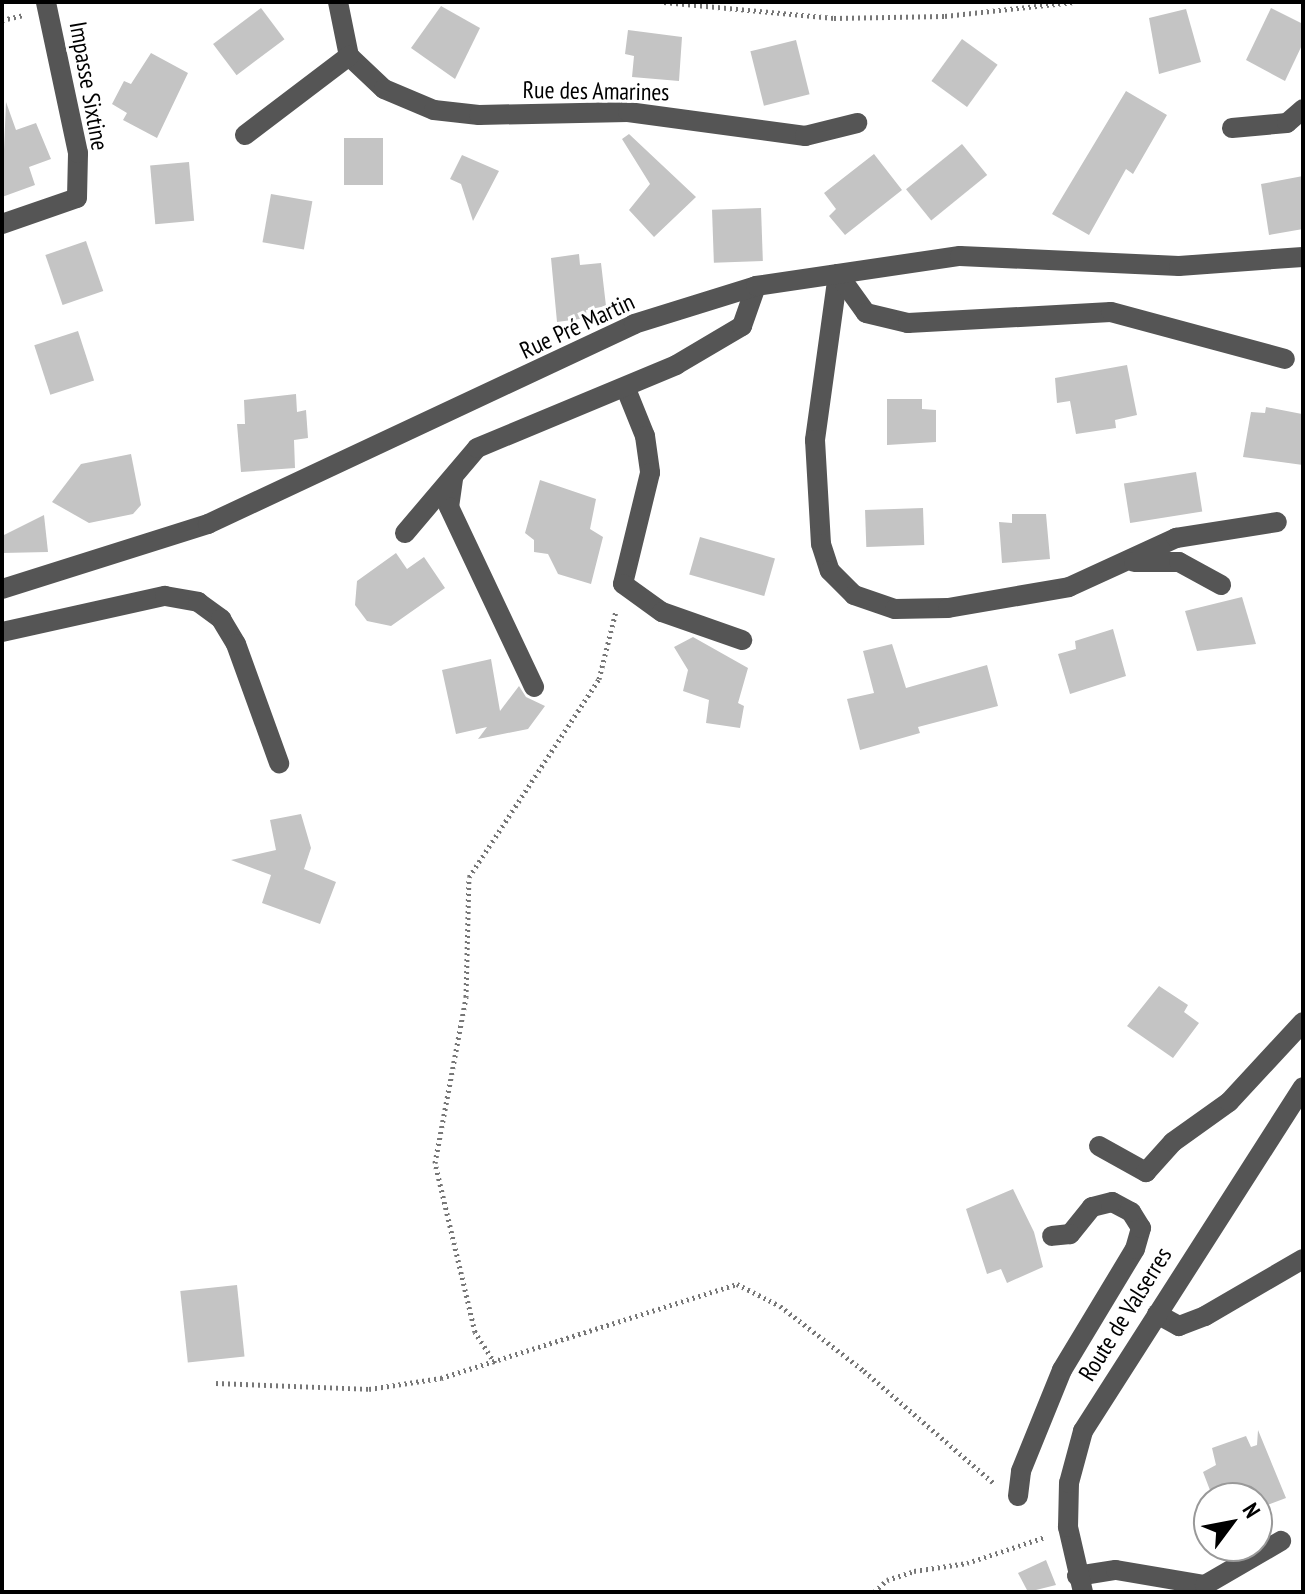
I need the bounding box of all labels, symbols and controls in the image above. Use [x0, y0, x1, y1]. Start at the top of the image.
street label: Impasse Sixtine [64, 19, 114, 153]
street label: Rue des Amarines [522, 75, 670, 107]
street label: Rue Pré Martin [515, 287, 639, 365]
street label: Route de Valserres [1072, 1242, 1178, 1386]
north arrow [1193, 1482, 1273, 1562]
text: N [1237, 1498, 1267, 1523]

